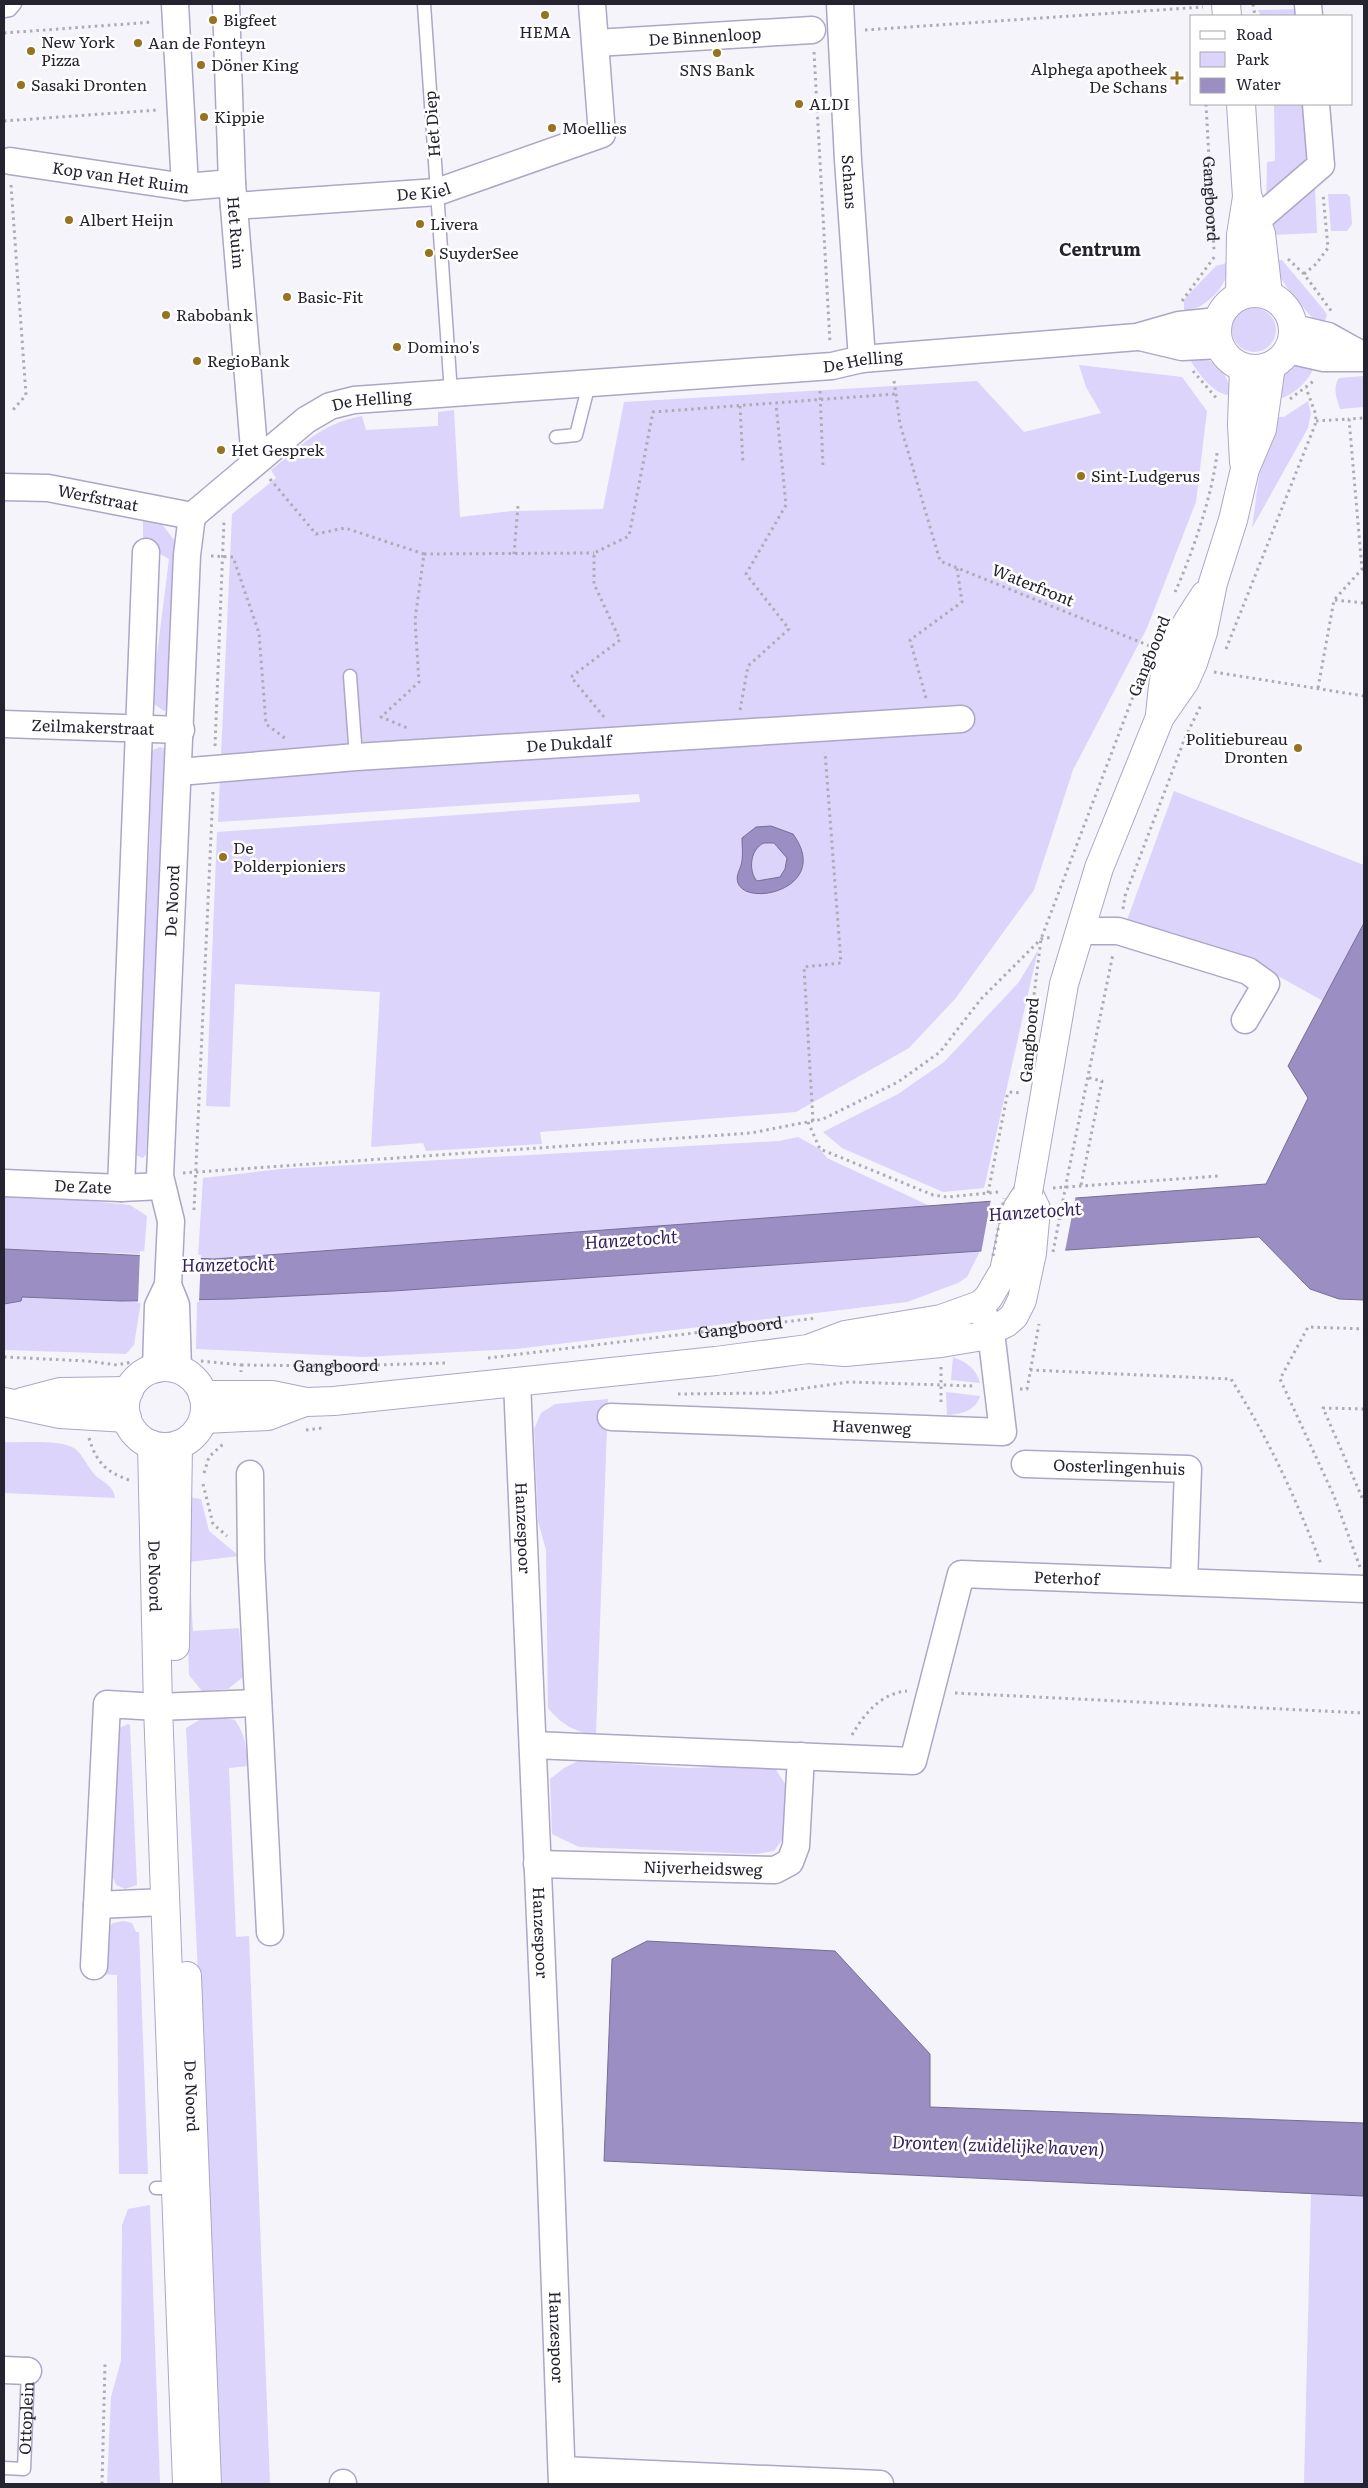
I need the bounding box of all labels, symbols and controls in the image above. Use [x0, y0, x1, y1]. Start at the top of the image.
place label: Bigfeet [223, 7, 277, 31]
marker: HEMA [539, 9, 551, 21]
marker: Bigfeet [207, 14, 219, 26]
legend [1190, 15, 1353, 105]
place label: HEMA [519, 19, 571, 43]
street label: De Binnenloop [648, 20, 762, 51]
text: Road [1236, 22, 1272, 45]
place label: New York Pizza [41, 29, 115, 71]
place label: Aan de Fonteyn [148, 30, 266, 54]
marker: Aan de Fonteyn [132, 37, 144, 49]
marker: New York Pizza [25, 45, 37, 57]
marker: SNS Bank [711, 47, 723, 59]
text: Park [1236, 47, 1270, 70]
place label: Döner King [211, 52, 299, 76]
place label: Alphega apotheek De Schans [1030, 56, 1167, 98]
place label: SNS Bank [679, 57, 755, 81]
marker: Döner King [195, 59, 207, 71]
place label: Sasaki Dronten [31, 72, 148, 96]
marker: Alphega apotheek De Schans [1171, 72, 1183, 84]
text: Water [1236, 72, 1281, 95]
marker: Sasaki Dronten [15, 79, 27, 91]
street label: Het Diep [417, 90, 445, 158]
place label: ALDI [809, 91, 850, 115]
marker: ALDI [793, 98, 805, 110]
place label: Kippie [214, 104, 265, 128]
marker: Kippie [198, 111, 210, 123]
place label: Moellies [562, 115, 627, 139]
marker: Moellies [546, 122, 558, 134]
street label: Kop van Het Ruim [51, 154, 192, 199]
street label: Schans [837, 154, 864, 210]
street label: Gangboord [1198, 156, 1227, 242]
street label: De Kiel [395, 175, 454, 206]
street label: Het Ruim [222, 195, 252, 270]
place label: Albert Heijn [79, 207, 174, 231]
place label: Livera [430, 211, 479, 235]
marker: Albert Heijn [63, 214, 75, 226]
marker: Livera [414, 218, 426, 230]
district label: Centrum [1059, 235, 1141, 262]
place label: SuyderSee [439, 240, 519, 264]
marker: SuyderSee [423, 247, 435, 259]
place label: Basic-Fit [297, 284, 364, 308]
marker: Basic-Fit [281, 291, 293, 303]
place label: Rabobank [176, 302, 253, 326]
marker: Rabobank [160, 309, 172, 321]
place label: Domino's [407, 334, 479, 358]
marker: Domino's [391, 341, 403, 353]
street label: De Helling [822, 343, 904, 378]
place label: RegioBank [207, 348, 290, 372]
marker: RegioBank [191, 355, 203, 367]
street label: De Helling [329, 383, 412, 416]
place label: Het Gesprek [231, 437, 324, 461]
marker: Het Gesprek [215, 444, 227, 456]
place label: Sint-Ludgerus [1091, 463, 1200, 487]
marker: Sint-Ludgerus [1075, 470, 1087, 482]
street label: Werfstraat [56, 477, 141, 516]
street label: Waterfront [989, 557, 1079, 612]
street label: Gangboord [1121, 611, 1175, 700]
street label: Zeilmakerstraat [31, 712, 155, 740]
place label: Politiebureau Dronten [1186, 726, 1288, 768]
street label: De Dukdalf [525, 728, 614, 757]
marker: Politiebureau Dronten [1292, 742, 1304, 754]
place label: De Polderpioniers [233, 835, 346, 877]
marker: De Polderpioniers [217, 851, 229, 863]
street label: De Noord [157, 864, 185, 937]
street label: Gangboord [1012, 996, 1044, 1083]
street label: De Zate [54, 1172, 112, 1199]
water label: Hanzetocht [987, 1194, 1083, 1227]
water label: Hanzetocht [583, 1222, 679, 1255]
water label: Hanzetocht [181, 1249, 275, 1278]
street label: Gangboord [696, 1309, 784, 1343]
street label: Gangboord [293, 1352, 379, 1377]
street label: Havenweg [832, 1412, 912, 1439]
street label: Oosterlingenhuis [1053, 1452, 1185, 1480]
street label: Hanzespoor [510, 1482, 538, 1575]
street label: De Noord [143, 1540, 169, 1612]
street label: Peterhof [1033, 1564, 1102, 1590]
street label: Nijverheidsweg [643, 1854, 763, 1881]
street label: Hanzespoor [528, 1886, 556, 1979]
street label: De Noord [179, 2059, 206, 2133]
water label: Dronten (zuidelijke haven) [891, 2127, 1105, 2162]
street label: Hanzespoor [544, 2291, 571, 2384]
street label: Ottoplein [12, 2380, 39, 2455]

